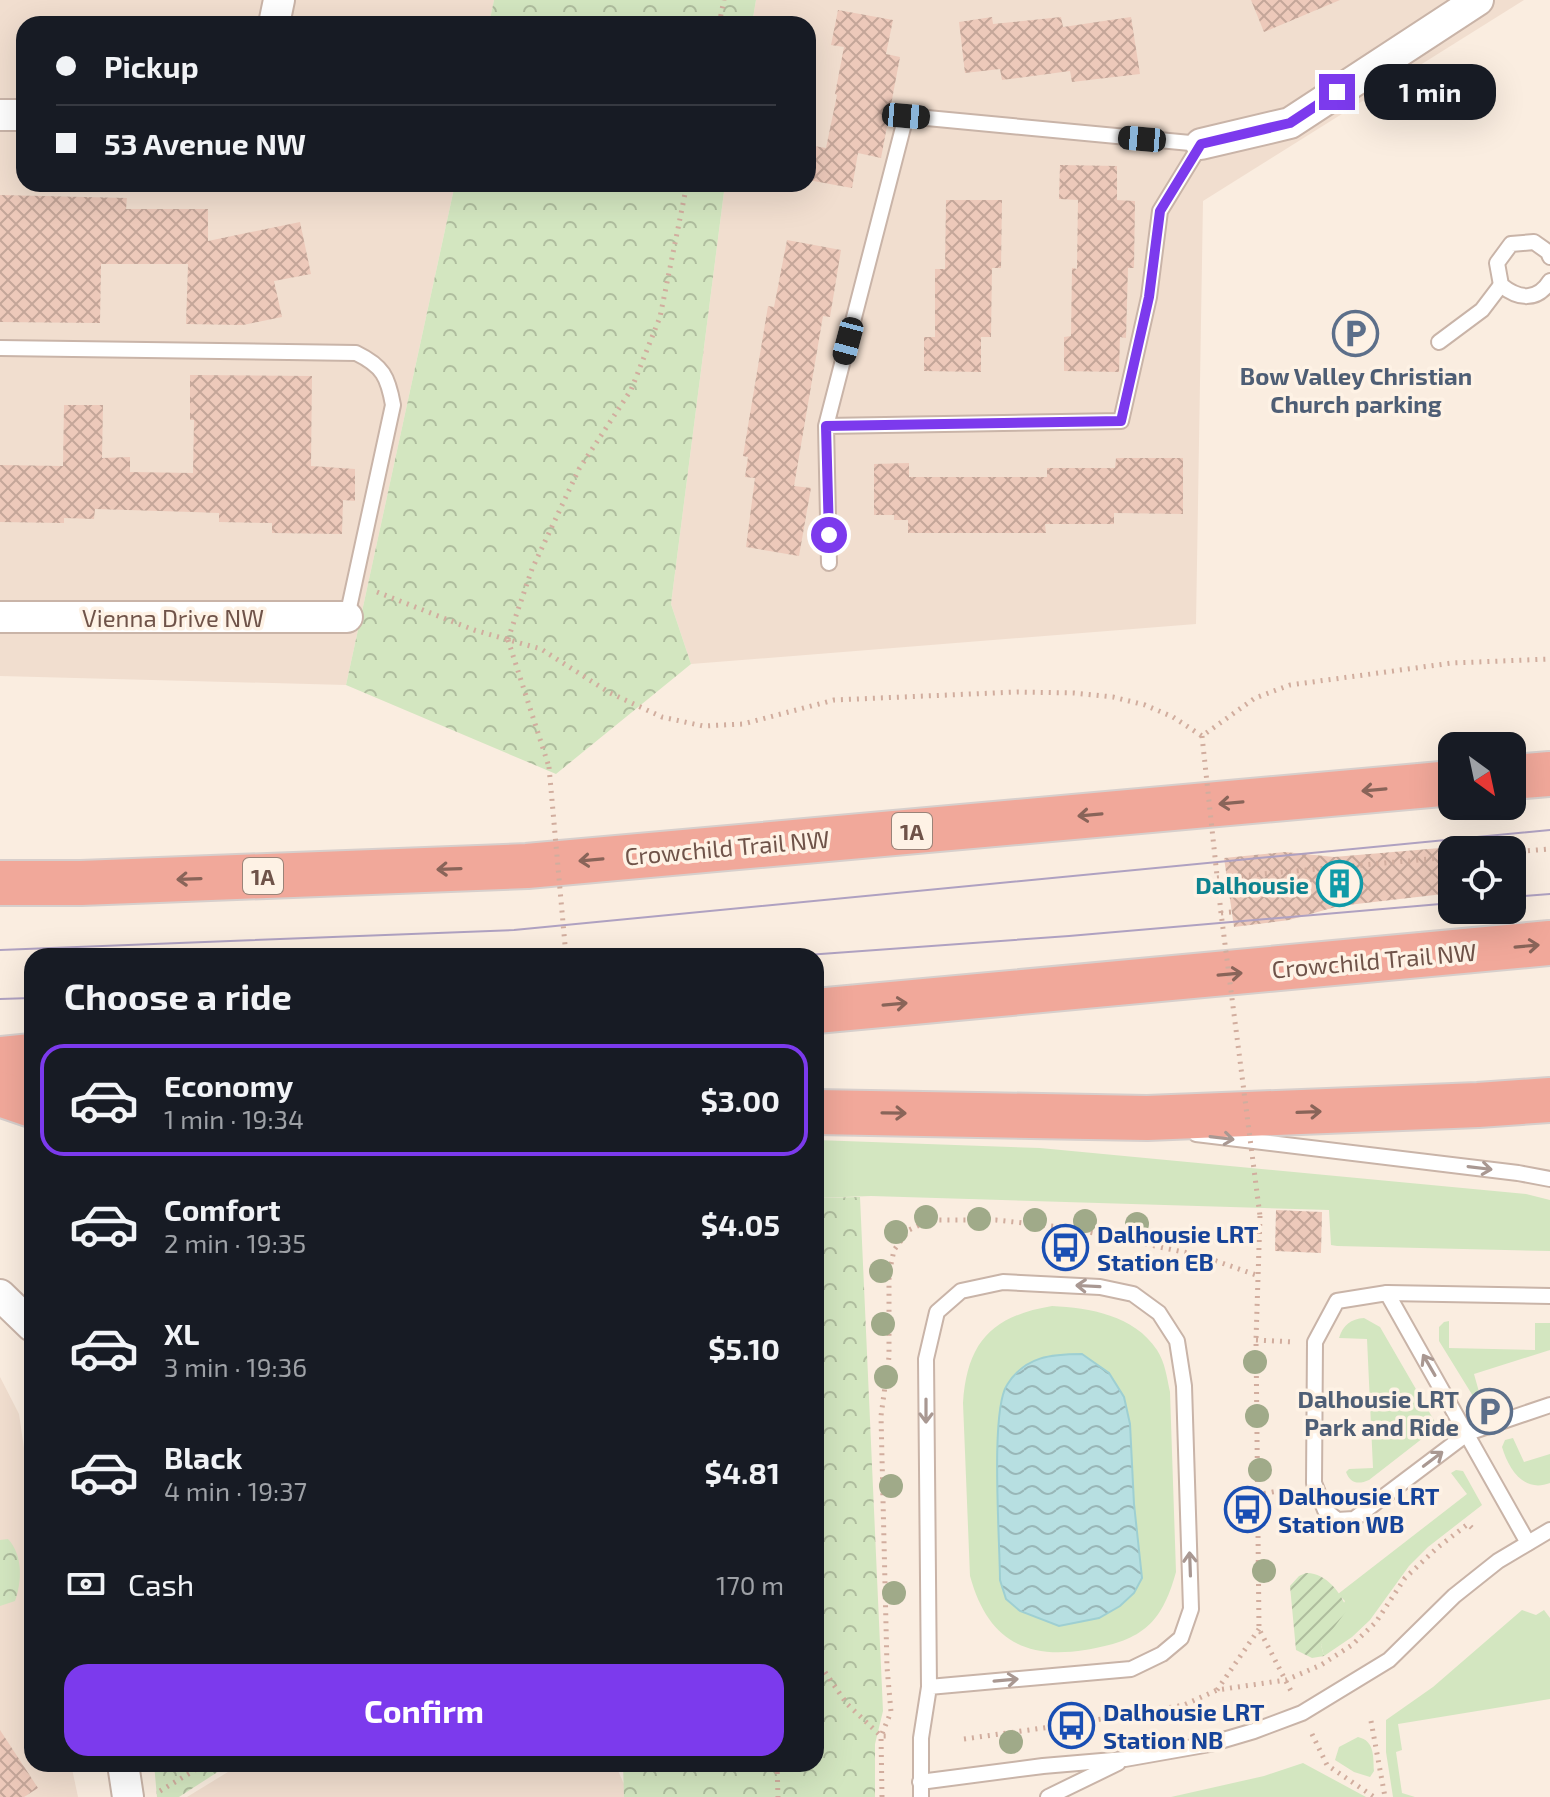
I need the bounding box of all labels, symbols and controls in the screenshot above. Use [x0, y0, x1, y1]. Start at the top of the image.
text: Pickup [104, 48, 199, 84]
callout: 1 min [1365, 64, 1497, 120]
route end [1319, 74, 1355, 110]
text: 1 min [1399, 76, 1461, 107]
car [881, 102, 931, 130]
text: 53 Avenue NW [104, 125, 306, 161]
car [1117, 125, 1167, 153]
parking icon: Bow Valley Christian Church parking [1332, 309, 1380, 357]
car [830, 315, 866, 367]
place label: Bow Valley Christian Church parking [1240, 361, 1472, 418]
route start [811, 517, 847, 553]
street label: Vienna Drive NW [82, 603, 264, 632]
north arrow [1438, 732, 1526, 820]
map controls [1438, 732, 1526, 924]
one-way arrow [1361, 783, 1388, 798]
one-way arrow [1218, 795, 1245, 810]
one-way arrow [1077, 808, 1104, 823]
road number: 1A [892, 813, 932, 849]
street label: Crowchild Trail NW [623, 824, 831, 870]
button: locate [1438, 836, 1526, 924]
one-way arrow [579, 852, 605, 867]
road number: 1A [243, 858, 283, 894]
building icon: Dalhousie [1316, 860, 1364, 908]
one-way arrow [436, 861, 463, 876]
place label: Dalhousie [1195, 870, 1309, 899]
one-way arrow [176, 871, 203, 886]
street label: Crowchild Trail NW [1270, 937, 1478, 983]
one-way arrow [1513, 938, 1539, 953]
one-way arrow [1216, 966, 1243, 981]
text: Choose a ride [64, 974, 292, 1017]
one-way arrow [881, 996, 908, 1011]
icon: car [68, 1064, 140, 1136]
text: Economy [164, 1067, 293, 1103]
text: $3.00 [700, 1082, 780, 1118]
text: 1 min · 19:34 [164, 1103, 304, 1134]
one-way arrow [1295, 1104, 1322, 1119]
one-way arrow [880, 1106, 907, 1121]
one-way arrow [1208, 1131, 1235, 1146]
one-way arrow [1466, 1161, 1493, 1176]
icon: car [68, 1188, 140, 1260]
text: Comfort [164, 1191, 281, 1227]
text: $4.05 [701, 1206, 780, 1242]
place label: Dalhousie LRT Station EB [1097, 1219, 1259, 1276]
bus stop icon: Dalhousie LRT Station EB [1042, 1223, 1090, 1271]
text: 2 min · 19:35 [164, 1227, 306, 1258]
one-way arrow [1075, 1278, 1102, 1293]
icon: car [68, 1312, 140, 1384]
text: XL [164, 1315, 199, 1351]
text: $5.10 [708, 1330, 780, 1366]
text: 3 min · 19:36 [164, 1351, 307, 1382]
one-way arrow [1421, 1354, 1437, 1377]
place label: Dalhousie LRT Park and Ride [1298, 1384, 1460, 1441]
parking icon: Dalhousie LRT Park and Ride [1466, 1388, 1514, 1436]
one-way arrow [918, 1397, 934, 1424]
icon: car [68, 1436, 140, 1508]
text: Black [164, 1439, 242, 1475]
one-way arrow [1422, 1450, 1443, 1467]
text: $4.81 [705, 1454, 780, 1490]
text: 4 min · 19:37 [164, 1475, 307, 1506]
place label: Dalhousie LRT Station WB [1278, 1481, 1440, 1538]
bus stop icon: Dalhousie LRT Station WB [1223, 1485, 1271, 1533]
one-way arrow [1182, 1551, 1197, 1578]
icon: cash [64, 1562, 108, 1606]
text: Cash [128, 1566, 194, 1602]
text: 170 m [716, 1569, 784, 1600]
button: Confirm [64, 1664, 784, 1756]
one-way arrow [992, 1672, 1019, 1687]
place label: Dalhousie LRT Station NB [1103, 1697, 1265, 1754]
bus stop icon: Dalhousie LRT Station NB [1048, 1701, 1096, 1749]

